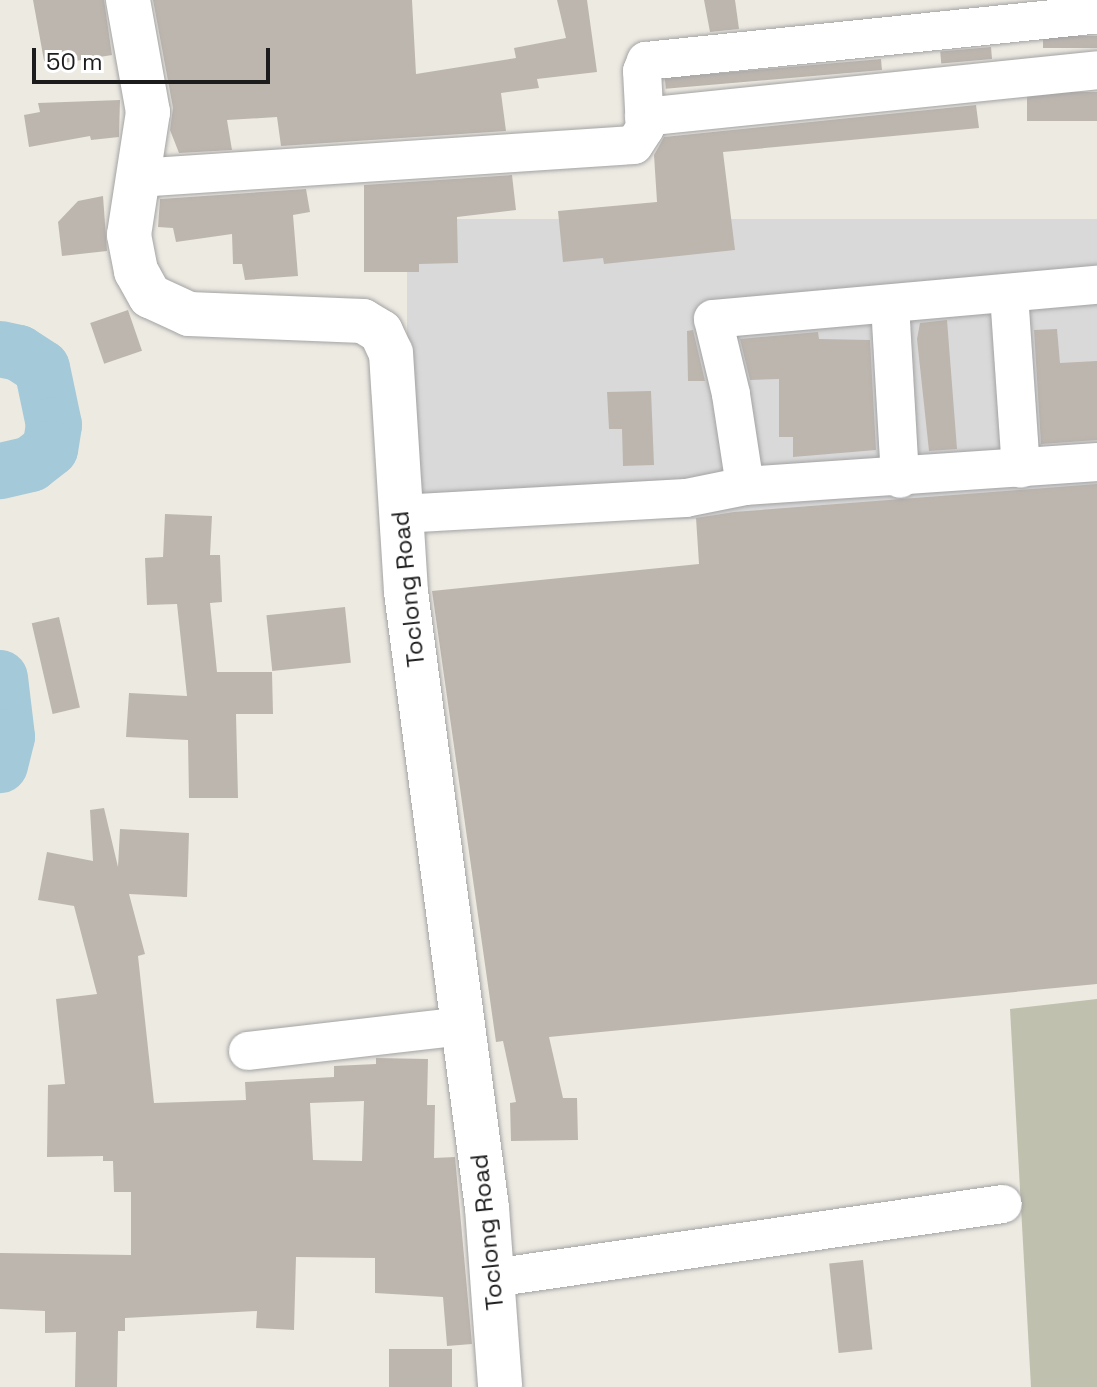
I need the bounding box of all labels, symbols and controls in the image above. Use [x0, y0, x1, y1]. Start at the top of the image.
scale bar [36, 32, 274, 82]
text: 50 m [46, 46, 103, 77]
street label: Toclong Road [385, 510, 431, 668]
street label: Toclong Road [464, 1153, 510, 1311]

